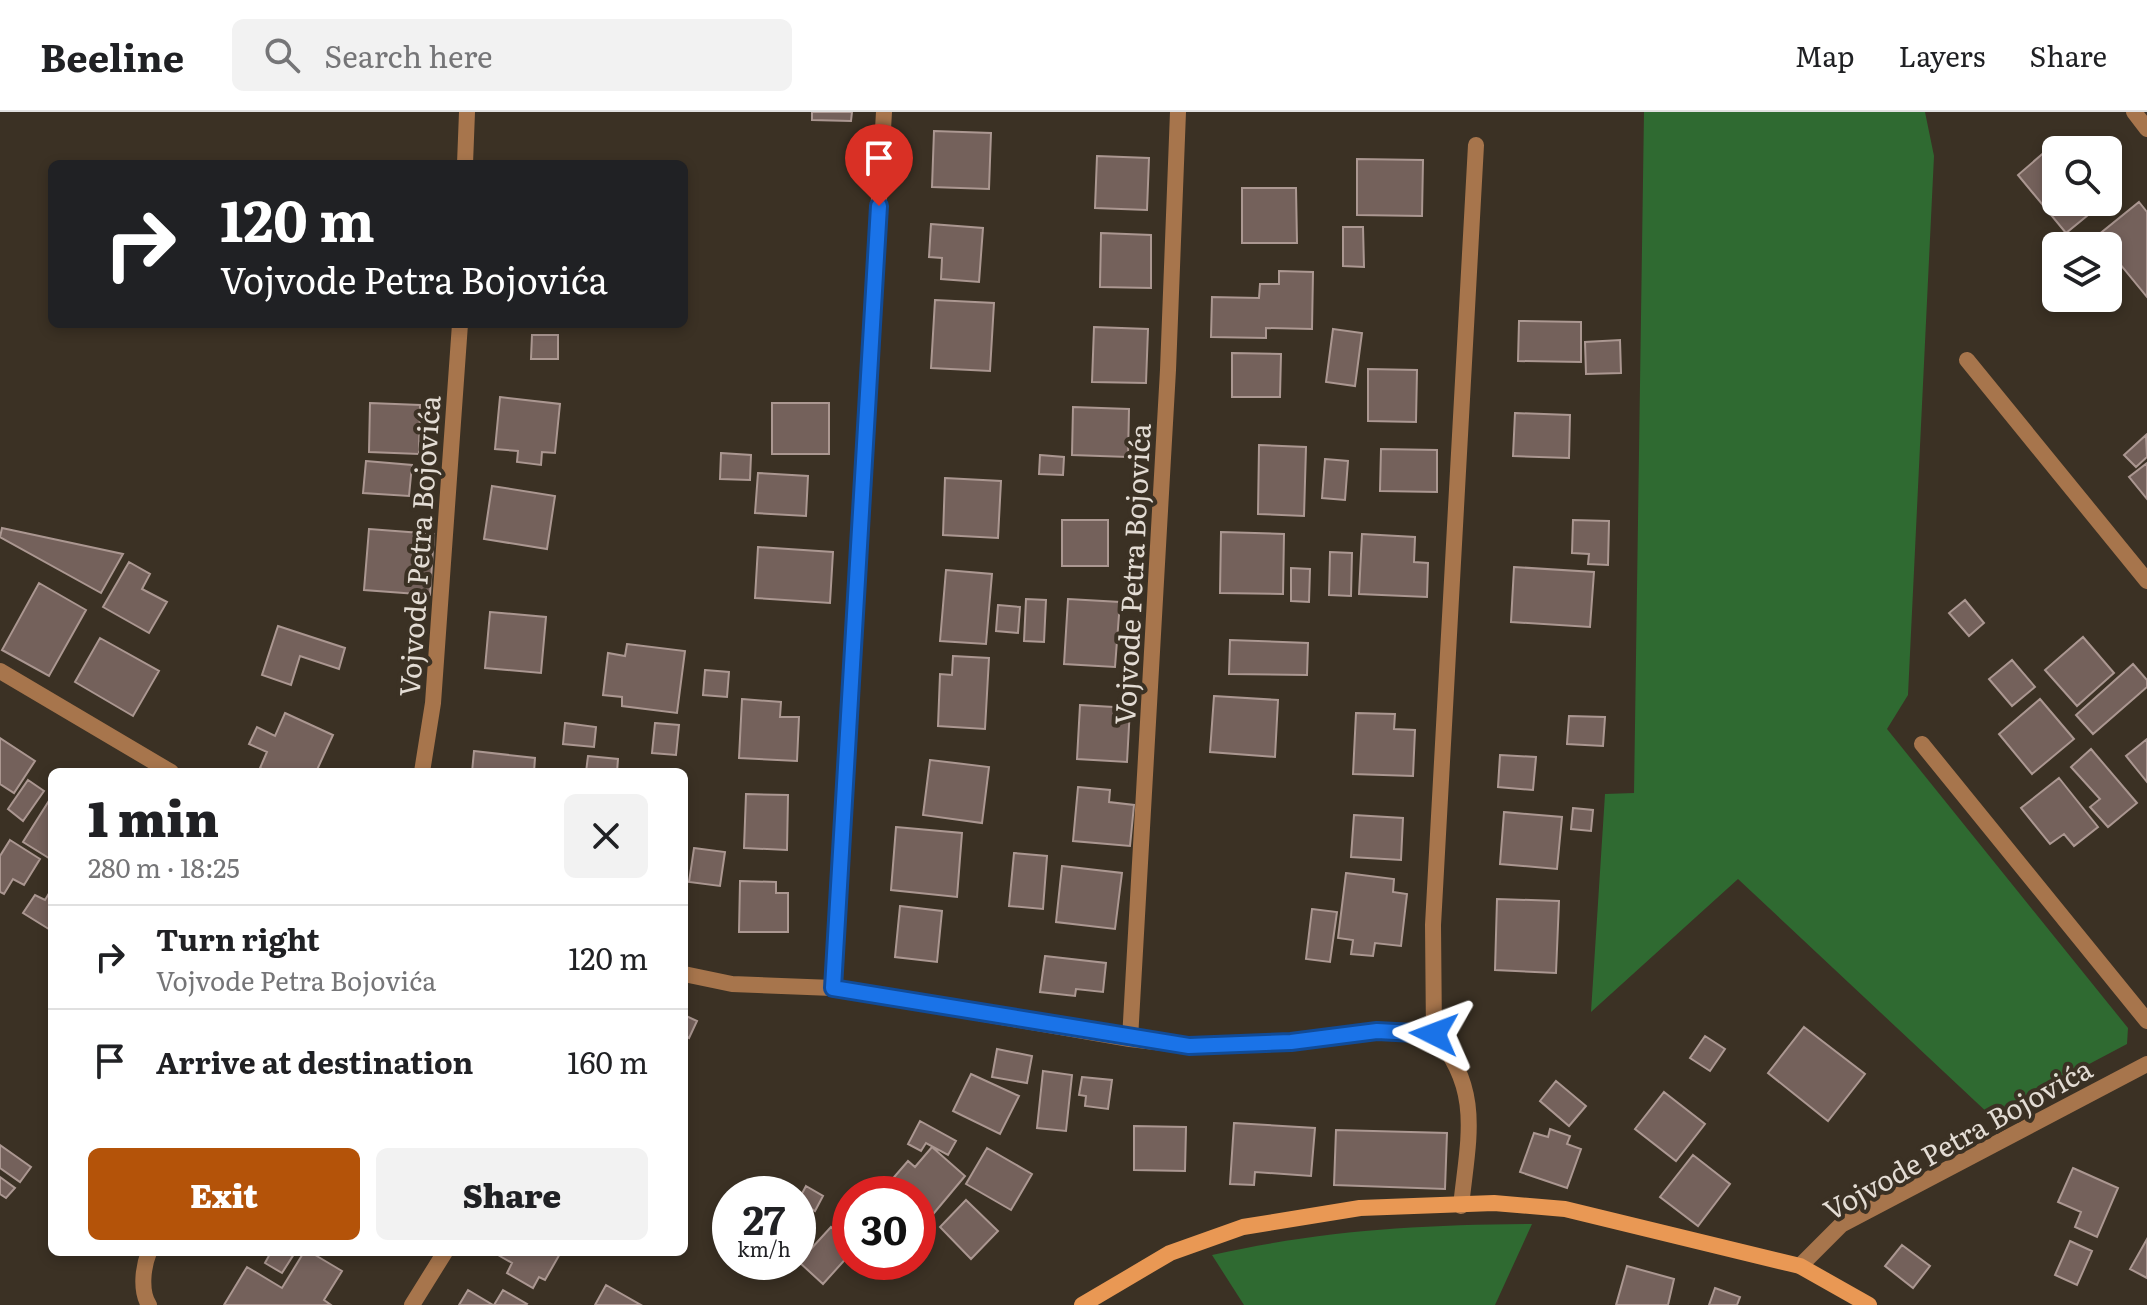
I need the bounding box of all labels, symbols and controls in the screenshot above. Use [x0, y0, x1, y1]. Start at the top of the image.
search box [232, 19, 792, 91]
text: Beeline [40, 27, 184, 84]
icon: search [260, 33, 304, 77]
text: Search here [324, 33, 493, 77]
text: Map [1795, 34, 1854, 76]
text: Layers [1898, 34, 1985, 76]
text: Share [2029, 34, 2107, 76]
pin [845, 124, 913, 206]
icon: arrive [857, 136, 901, 180]
map controls [2042, 136, 2122, 312]
button: search [2042, 136, 2122, 216]
text: 120 m [220, 176, 375, 259]
icon: right [88, 192, 192, 296]
button: layers [2042, 232, 2122, 312]
text: Vojvode Petra Bojovića [220, 252, 608, 305]
street label: Vojvode Petra Bojovića [387, 394, 449, 698]
street label: Vojvode Petra Bojovića [1102, 422, 1160, 726]
text: 1 min [88, 781, 219, 852]
button: close [564, 794, 648, 878]
text: 280 m · 18:25 [88, 847, 240, 886]
text: Turn right [156, 916, 320, 960]
icon: right [88, 935, 132, 979]
text: 120 m [568, 935, 648, 979]
text: Vojvode Petra Bojovića [156, 960, 436, 999]
position arrow [1392, 992, 1476, 1076]
icon: arrive [88, 1039, 132, 1083]
text: Arrive at destination [156, 1039, 473, 1083]
text: 160 m [567, 1039, 648, 1083]
street label: Vojvode Petra Bojovića [1815, 1046, 2099, 1230]
button: Exit [88, 1148, 360, 1240]
button: Share [376, 1148, 648, 1240]
speed limit sign: 30 [832, 1176, 936, 1280]
text: 27 [743, 1188, 785, 1247]
text: km/h [737, 1233, 791, 1263]

